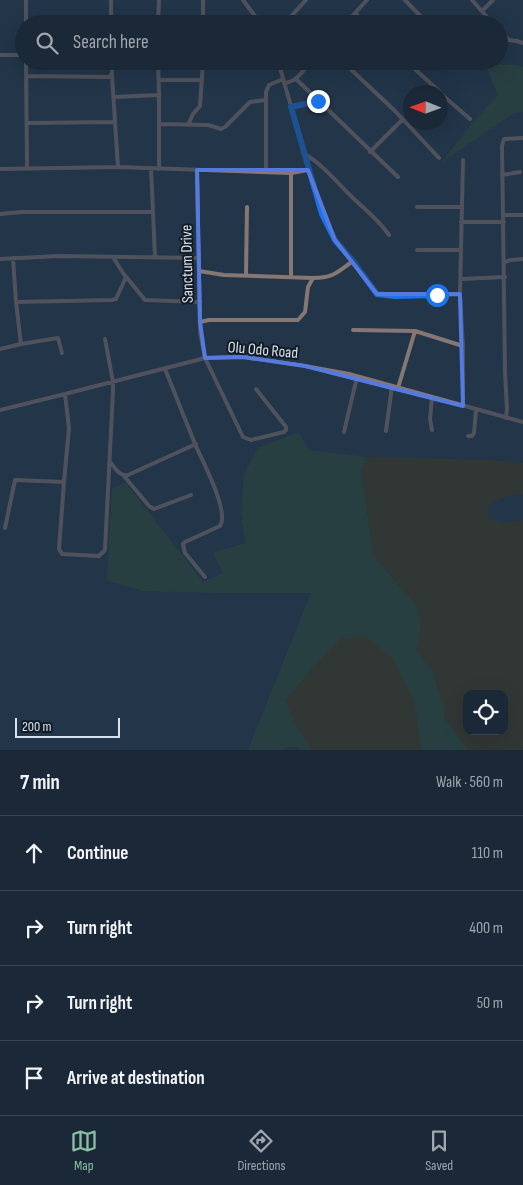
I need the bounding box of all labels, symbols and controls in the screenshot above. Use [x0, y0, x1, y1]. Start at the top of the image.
search box [15, 15, 508, 70]
icon: search [33, 29, 61, 57]
text: Search here [73, 31, 149, 54]
north arrow [403, 85, 448, 130]
route end [307, 90, 330, 113]
street label: Sanctum Drive [177, 225, 198, 303]
route start [426, 284, 449, 307]
street label: Olu Odo Road [227, 338, 299, 363]
map controls [463, 690, 508, 735]
button: locate [463, 690, 508, 735]
scale bar [15, 715, 120, 738]
text: 200 m [22, 718, 51, 735]
text: 7 min [20, 770, 60, 795]
text: Walk · 560 m [436, 773, 503, 792]
icon: ahead [20, 839, 48, 867]
text: Continue [67, 842, 128, 865]
text: 110 m [472, 844, 503, 863]
icon: right [20, 914, 48, 942]
text: Turn right [67, 917, 132, 940]
text: 400 m [469, 919, 503, 938]
icon: right [20, 989, 48, 1017]
text: Turn right [67, 992, 132, 1015]
text: 50 m [477, 994, 503, 1013]
icon: arrive [20, 1064, 48, 1092]
text: Arrive at destination [67, 1067, 205, 1090]
tab: Map [70, 1127, 98, 1174]
tab: Directions [237, 1127, 286, 1174]
tab: Saved [425, 1127, 453, 1174]

